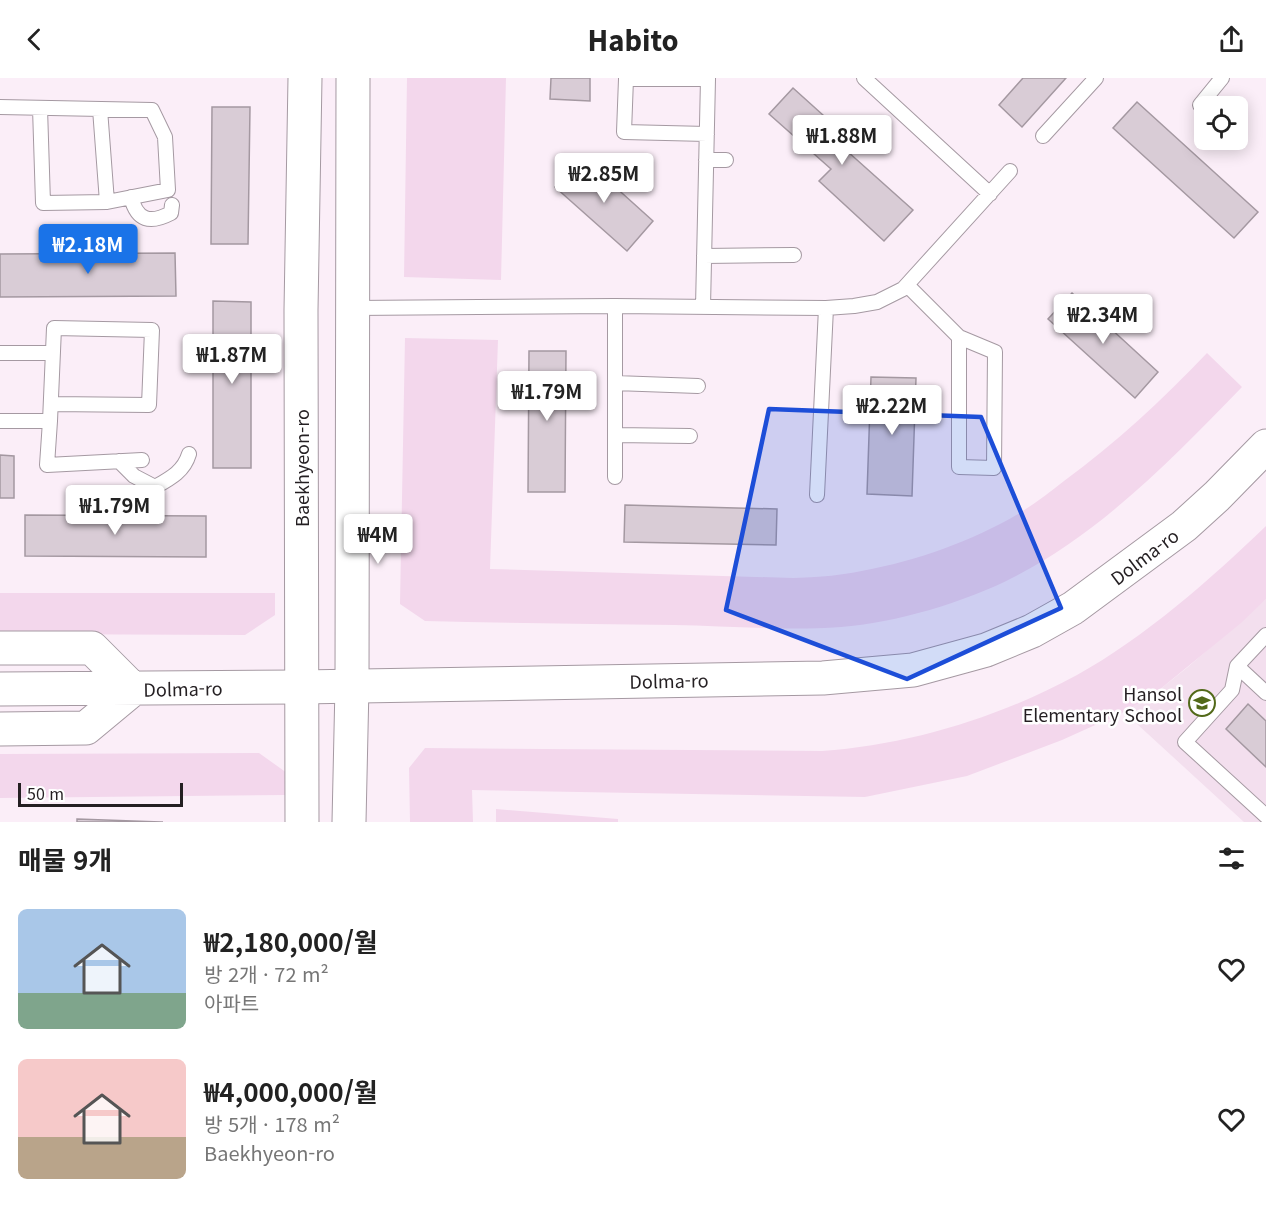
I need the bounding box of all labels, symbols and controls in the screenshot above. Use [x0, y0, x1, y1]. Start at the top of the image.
text: Habito [588, 20, 678, 59]
icon: back [18, 23, 51, 56]
icon: share [1215, 23, 1248, 56]
map controls [1194, 96, 1248, 150]
button: locate [1194, 96, 1248, 150]
pin: ₩1.88M [793, 115, 891, 166]
text: ₩1.88M [807, 120, 877, 149]
pin: ₩2.85M [555, 153, 653, 204]
text: ₩2.85M [569, 158, 639, 187]
pin: ₩2.18M [39, 224, 137, 275]
text: ₩2.18M [53, 229, 123, 258]
pin: ₩2.34M [1054, 294, 1152, 345]
text: ₩2.34M [1068, 299, 1138, 328]
pin: ₩1.87M [183, 334, 281, 385]
text: ₩1.87M [197, 339, 267, 368]
pin: ₩1.79M [498, 371, 596, 422]
text: ₩1.79M [512, 376, 582, 405]
pin: ₩2.22M [843, 385, 941, 436]
text: ₩2.22M [857, 390, 927, 419]
street label: Baekhyeon-ro [288, 409, 314, 527]
pin: ₩1.79M [66, 485, 164, 536]
text: ₩1.79M [80, 490, 150, 519]
pin: ₩4M [349, 514, 407, 565]
text: ₩4M [358, 519, 398, 548]
street label: Dolma-ro [1105, 522, 1183, 590]
street label: Dolma-ro [629, 666, 709, 694]
street label: Dolma-ro [143, 674, 223, 702]
place label: Hansol Elementary School [1023, 680, 1182, 727]
school or university icon: Hansol Elementary School [1187, 688, 1217, 718]
scale bar [18, 780, 183, 808]
text: 50 m [27, 781, 64, 805]
text: 매물 9개 [18, 840, 112, 877]
icon: filters [1215, 842, 1248, 875]
text: ₩2,180,000/월 [204, 922, 378, 959]
icon: home [66, 933, 138, 1005]
icon: heart [1215, 953, 1248, 986]
text: 방 2개 · 72 m² [204, 959, 329, 988]
text: 아파트 [204, 988, 259, 1017]
text: ₩4,000,000/월 [204, 1072, 378, 1109]
icon: home [66, 1083, 138, 1155]
icon: heart [1215, 1103, 1248, 1136]
text: 방 5개 · 178 m² [204, 1109, 340, 1138]
text: Baekhyeon-ro [204, 1138, 335, 1167]

